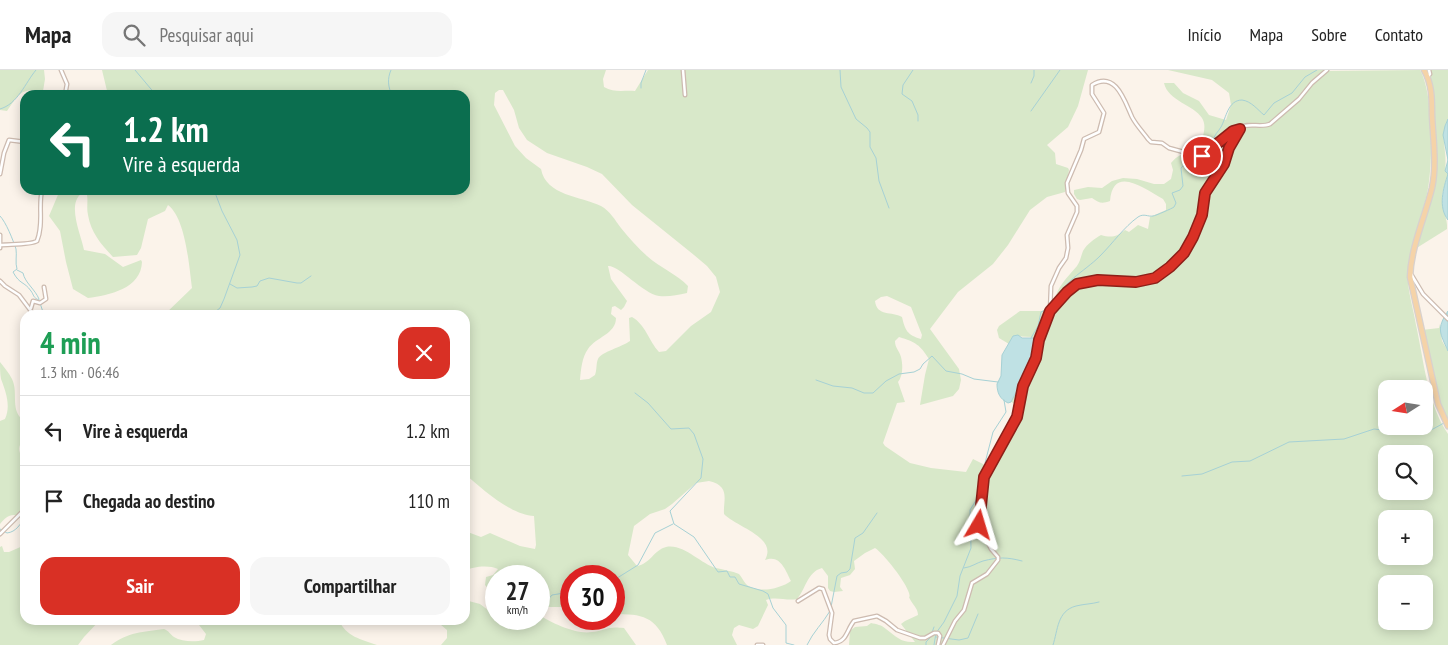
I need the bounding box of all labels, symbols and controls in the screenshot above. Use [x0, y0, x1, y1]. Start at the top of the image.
search box [102, 12, 452, 57]
text: Mapa [25, 19, 72, 50]
icon: search [120, 21, 148, 49]
text: Pesquisar aqui [160, 23, 254, 47]
text: Início [1187, 23, 1221, 46]
text: Mapa [1249, 23, 1283, 46]
text: Sobre [1311, 23, 1347, 46]
text: Contato [1375, 23, 1423, 46]
text: 1.2 km [123, 106, 209, 152]
icon: left [40, 110, 105, 175]
pin [1181, 135, 1223, 177]
icon: arrive [1188, 142, 1216, 170]
text: Vire à esquerda [123, 150, 240, 178]
text: 4 min [40, 323, 101, 362]
button: close [398, 327, 450, 379]
text: 1.3 km · 06:46 [40, 362, 120, 382]
north arrow [1378, 380, 1432, 435]
map controls [1378, 380, 1433, 630]
icon: left [40, 417, 68, 445]
text: Vire à esquerda [83, 419, 188, 443]
text: 1.2 km [406, 419, 450, 443]
button: search [1378, 445, 1433, 500]
icon: arrive [40, 487, 68, 515]
text: Chegada ao destino [83, 489, 215, 513]
text: 110 m [408, 489, 450, 513]
position arrow [952, 498, 1004, 550]
button: + [1378, 510, 1433, 565]
button: Sair [40, 557, 240, 615]
button: Compartilhar [250, 557, 450, 615]
speed limit sign: 30 [560, 565, 625, 630]
text: 27 [506, 575, 529, 607]
button: − [1378, 575, 1433, 630]
text: km/h [507, 602, 528, 617]

